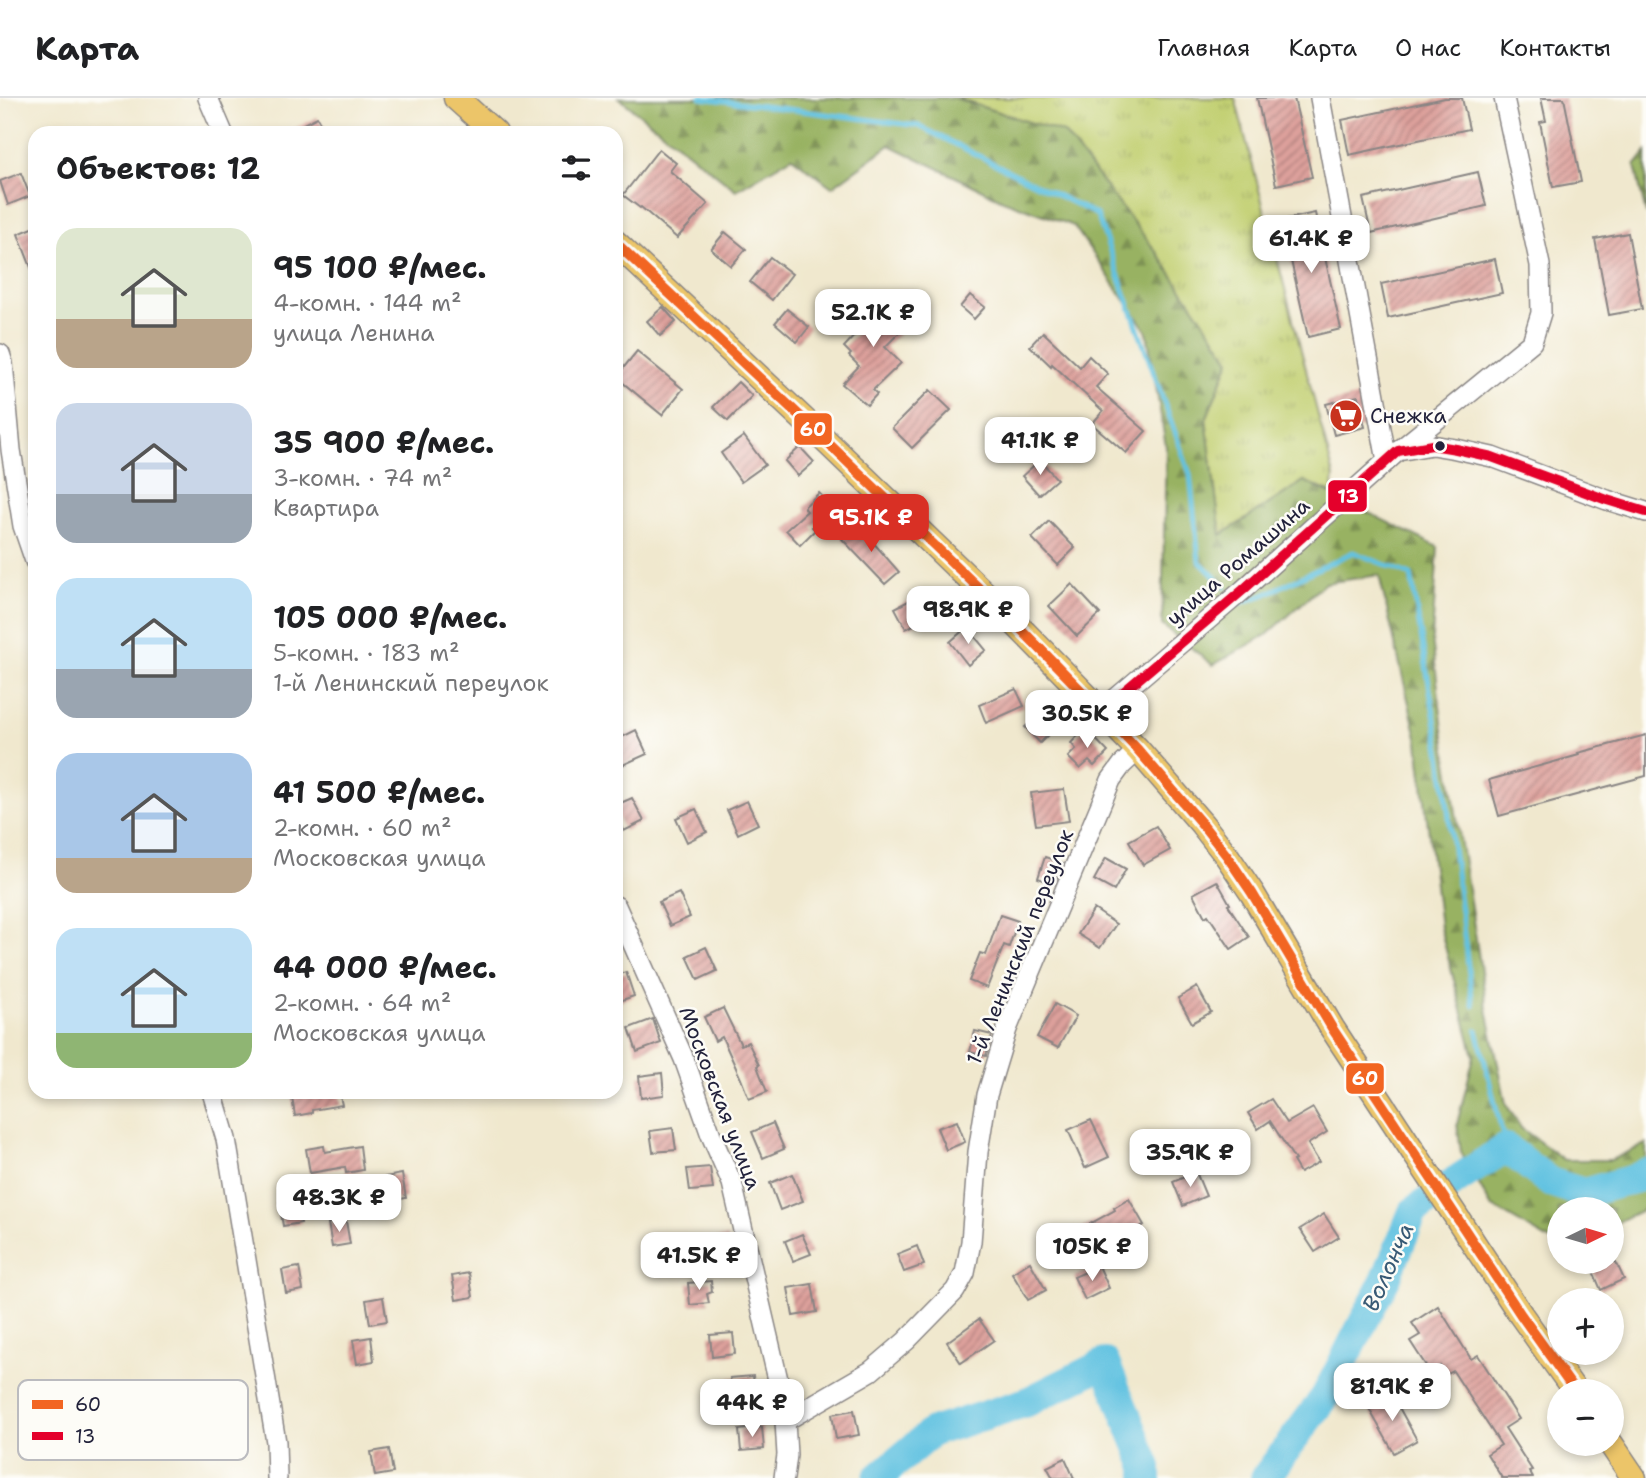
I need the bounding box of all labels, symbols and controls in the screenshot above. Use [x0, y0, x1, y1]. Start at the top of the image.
text: Карта [35, 26, 139, 71]
text: Главная [1157, 32, 1250, 64]
text: Карта [1288, 32, 1357, 64]
text: О нас [1395, 32, 1461, 64]
text: Контакты [1499, 32, 1611, 64]
text: Объектов: 12 [56, 148, 260, 189]
icon: filters [557, 149, 595, 187]
pin: 61.4K ₽ [1246, 216, 1376, 275]
text: 61.4K ₽ [1269, 223, 1353, 253]
text: 95 100 ₽/мес. [273, 247, 487, 288]
icon: home [112, 256, 196, 340]
text: 4-комн. · 144 m² [273, 288, 462, 318]
pin: 52.1K ₽ [808, 289, 938, 349]
text: 52.1K ₽ [831, 297, 915, 327]
text: улица Ленина [273, 318, 434, 348]
supermarket icon: Снежка [1327, 397, 1365, 435]
place label: Снежка [1370, 402, 1446, 430]
line badge: 60 [793, 412, 833, 446]
text: 60 [800, 417, 826, 442]
pin: 41.1K ₽ [975, 418, 1105, 477]
text: 35 900 ₽/мес. [273, 422, 494, 463]
text: 41.1K ₽ [1001, 425, 1079, 455]
icon: home [112, 431, 196, 515]
unlabelled marker [1433, 439, 1447, 453]
text: 3-комн. · 74 m² [273, 463, 452, 493]
line badge: 13 [1327, 479, 1368, 513]
text: 13 [1337, 484, 1359, 509]
street label: улица Ромашина [1160, 492, 1316, 632]
text: Квартира [273, 493, 379, 523]
pin: 95.1K ₽ [806, 494, 936, 554]
text: 95.1K ₽ [829, 502, 913, 532]
pin: 98.9K ₽ [903, 587, 1033, 646]
text: 98.9K ₽ [923, 594, 1013, 624]
text: 105 000 ₽/мес. [273, 597, 507, 638]
icon: home [112, 606, 196, 690]
text: 5-комн. · 183 m² [273, 638, 460, 668]
text: 1-й Ленинский переулок [273, 668, 549, 698]
pin: 30.5K ₽ [1022, 690, 1152, 750]
text: 30.5K ₽ [1041, 698, 1133, 728]
text: 41 500 ₽/мес. [273, 772, 485, 813]
icon: home [112, 781, 196, 865]
text: 2-комн. · 60 m² [273, 813, 451, 843]
street label: 1-й Ленинский переулок [960, 825, 1080, 1069]
text: Московская улица [273, 843, 486, 873]
text: 44 000 ₽/мес. [273, 947, 497, 988]
icon: home [112, 956, 196, 1040]
text: 2-комн. · 64 m² [273, 988, 451, 1018]
street label: Московская улица [672, 1002, 768, 1194]
text: Московская улица [273, 1018, 486, 1048]
line badge: 60 [1345, 1062, 1385, 1095]
text: 60 [1352, 1066, 1378, 1091]
pin: 35.9K ₽ [1125, 1130, 1255, 1189]
text: 35.9K ₽ [1146, 1137, 1234, 1167]
pin: 48.3K ₽ [274, 1174, 404, 1234]
text: 48.3K ₽ [292, 1182, 386, 1212]
north arrow [1547, 1197, 1624, 1274]
map controls [1547, 1197, 1624, 1456]
water label: Волонча [1355, 1218, 1421, 1316]
pin: 105K ₽ [1035, 1224, 1149, 1283]
text: 105K ₽ [1052, 1231, 1132, 1261]
pin: 41.5K ₽ [634, 1232, 764, 1292]
text: 41.5K ₽ [657, 1240, 741, 1270]
button: + [1547, 1288, 1624, 1365]
pin: 81.9K ₽ [1327, 1364, 1457, 1423]
text: 81.9K ₽ [1350, 1371, 1434, 1401]
button: − [1547, 1379, 1624, 1456]
legend [18, 1380, 248, 1460]
pin: 44K ₽ [703, 1380, 801, 1439]
text: 44K ₽ [716, 1387, 788, 1417]
text: 60 [75, 1392, 101, 1417]
text: 13 [75, 1424, 95, 1449]

